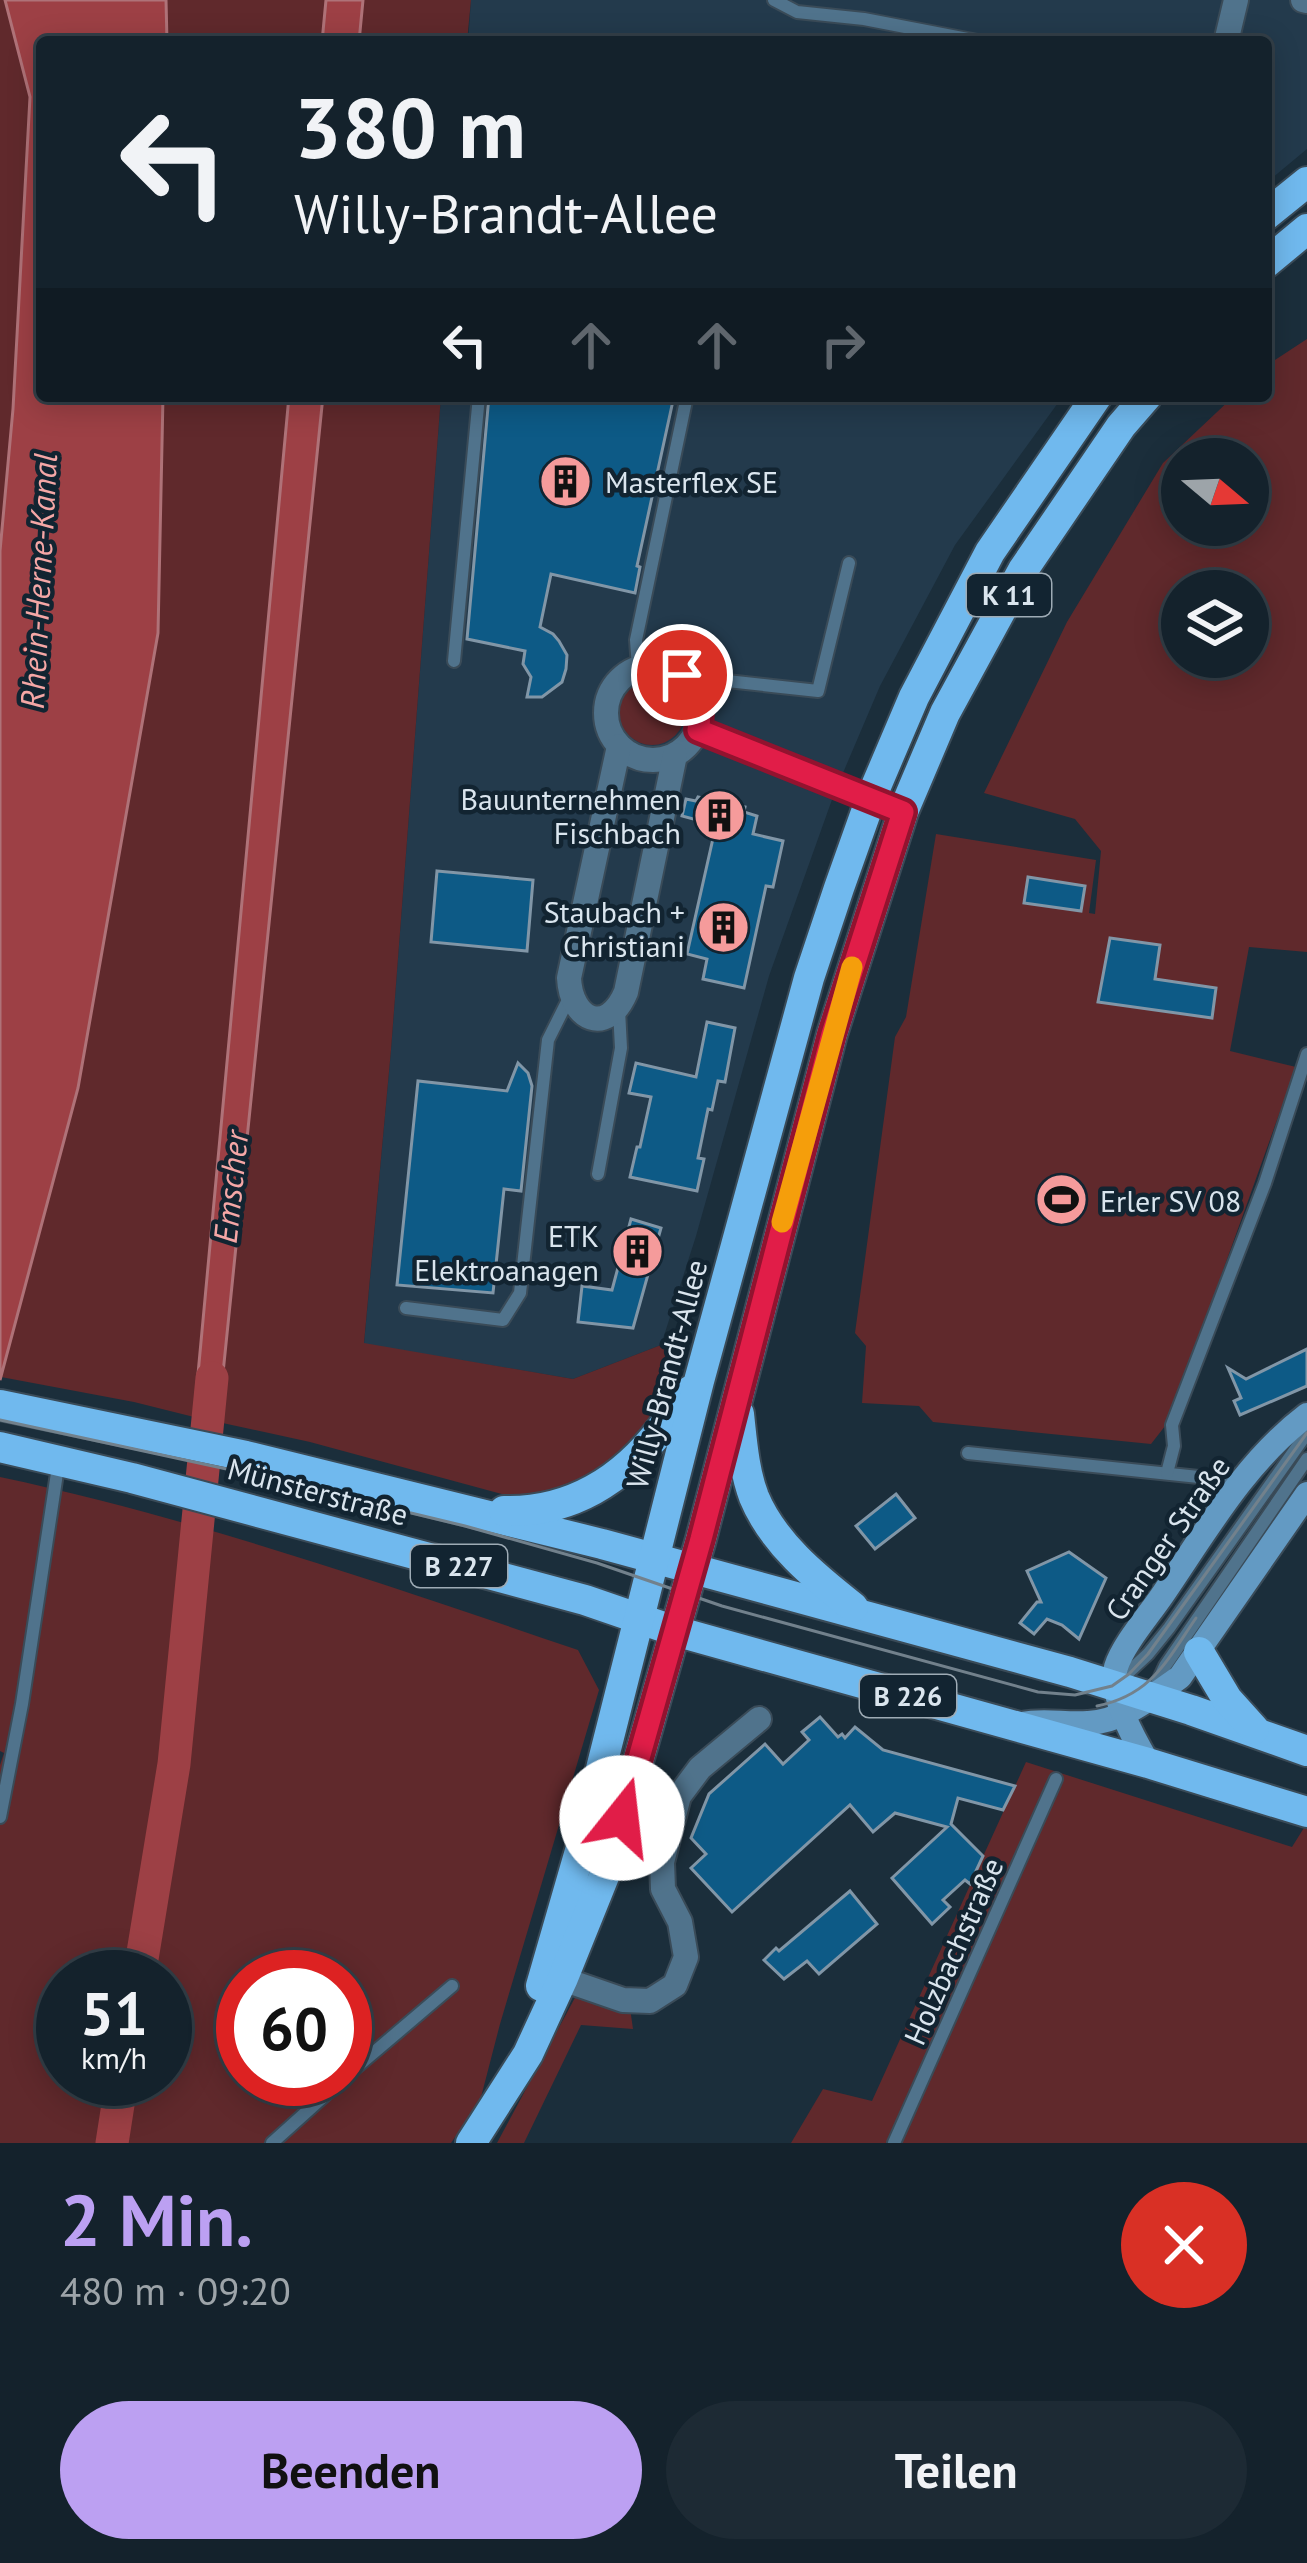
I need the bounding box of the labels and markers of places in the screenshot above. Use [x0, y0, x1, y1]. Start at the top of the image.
building icon: Masterflex SE [538, 453, 594, 509]
place label: Masterflex SE [605, 462, 778, 501]
pin [631, 624, 733, 726]
place label: Bauunternehmen Fischbach [461, 779, 681, 852]
building icon: Bauunternehmen Fischbach [692, 787, 748, 843]
place label: Staubach + Christiani [544, 892, 685, 965]
building icon: Staubach + Christiani [696, 900, 752, 956]
sports icon: Erler SV 08 [1033, 1172, 1089, 1228]
place label: Erler SV 08 [1100, 1181, 1241, 1220]
place label: ETK Elektroanagen [414, 1216, 599, 1289]
building icon: ETK Elektroanagen [610, 1224, 666, 1280]

